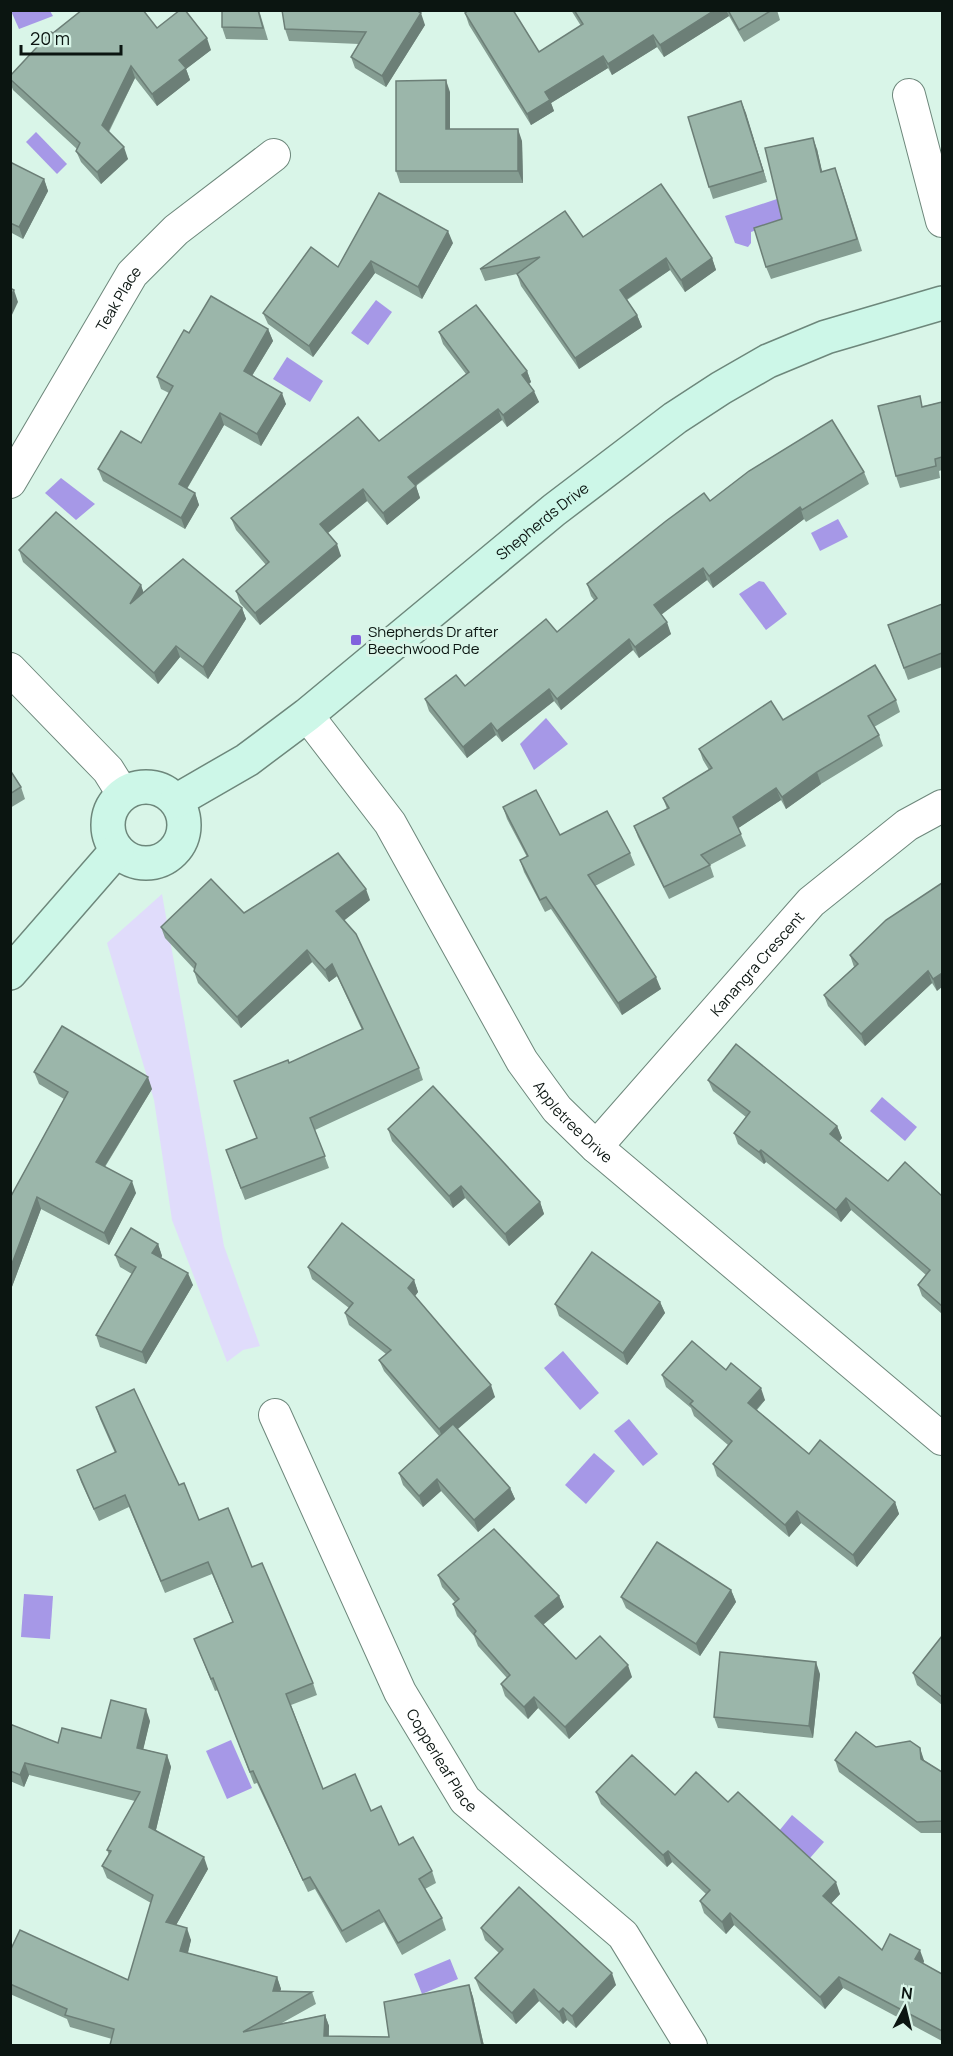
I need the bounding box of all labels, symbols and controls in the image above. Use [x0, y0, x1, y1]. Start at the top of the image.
scale bar [21, 18, 122, 56]
text: 20 m [30, 26, 70, 50]
street label: Teak Place [90, 261, 145, 335]
street label: Shepherds Drive [491, 477, 593, 565]
place label: Shepherds Dr after Beechwood Pde [368, 621, 499, 659]
marker: Shepherds Dr after Beechwood Pde [349, 633, 363, 647]
street label: Kanangra Crescent [705, 907, 809, 1021]
street label: Appletree Drive [529, 1076, 618, 1167]
street label: Copperleaf Place [402, 1705, 482, 1817]
north arrow [875, 1978, 935, 2038]
text: N [900, 1981, 914, 2005]

